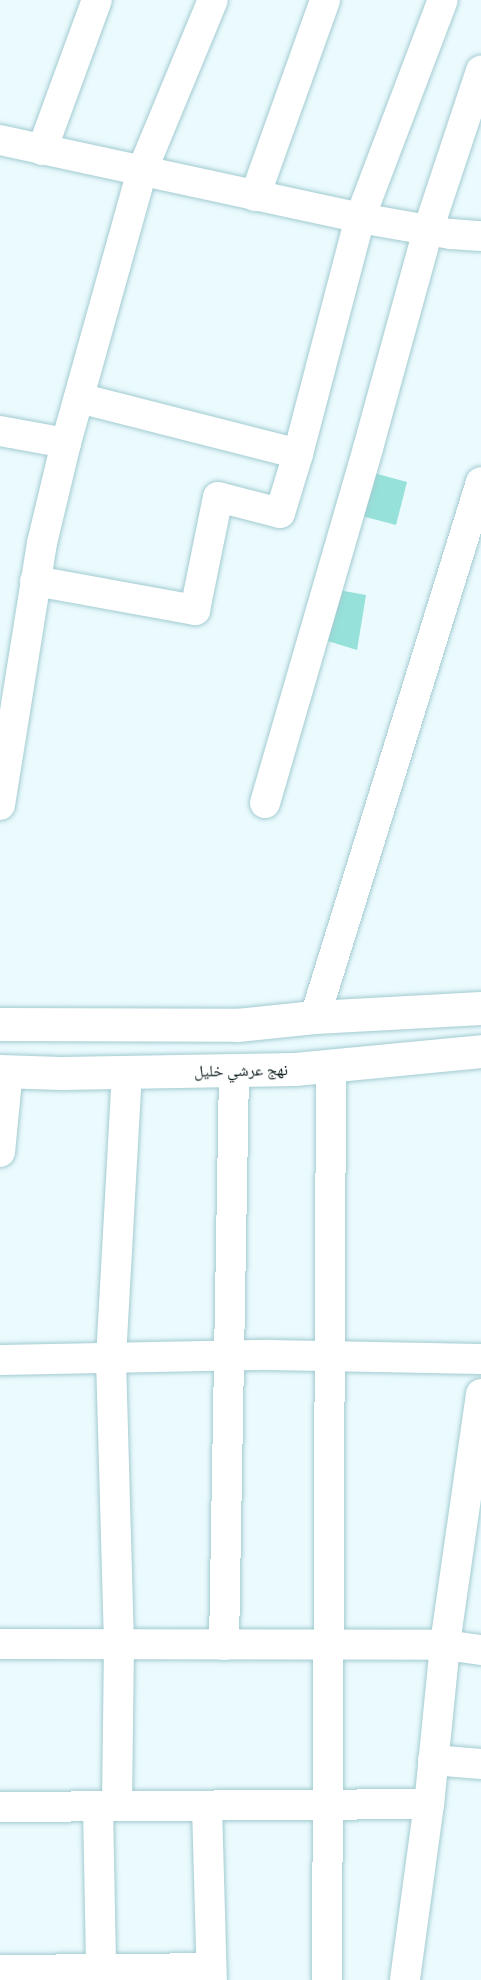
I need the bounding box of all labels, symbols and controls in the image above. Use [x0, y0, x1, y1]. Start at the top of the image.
street label: نهج عرشي خليل [194, 1060, 288, 1080]

